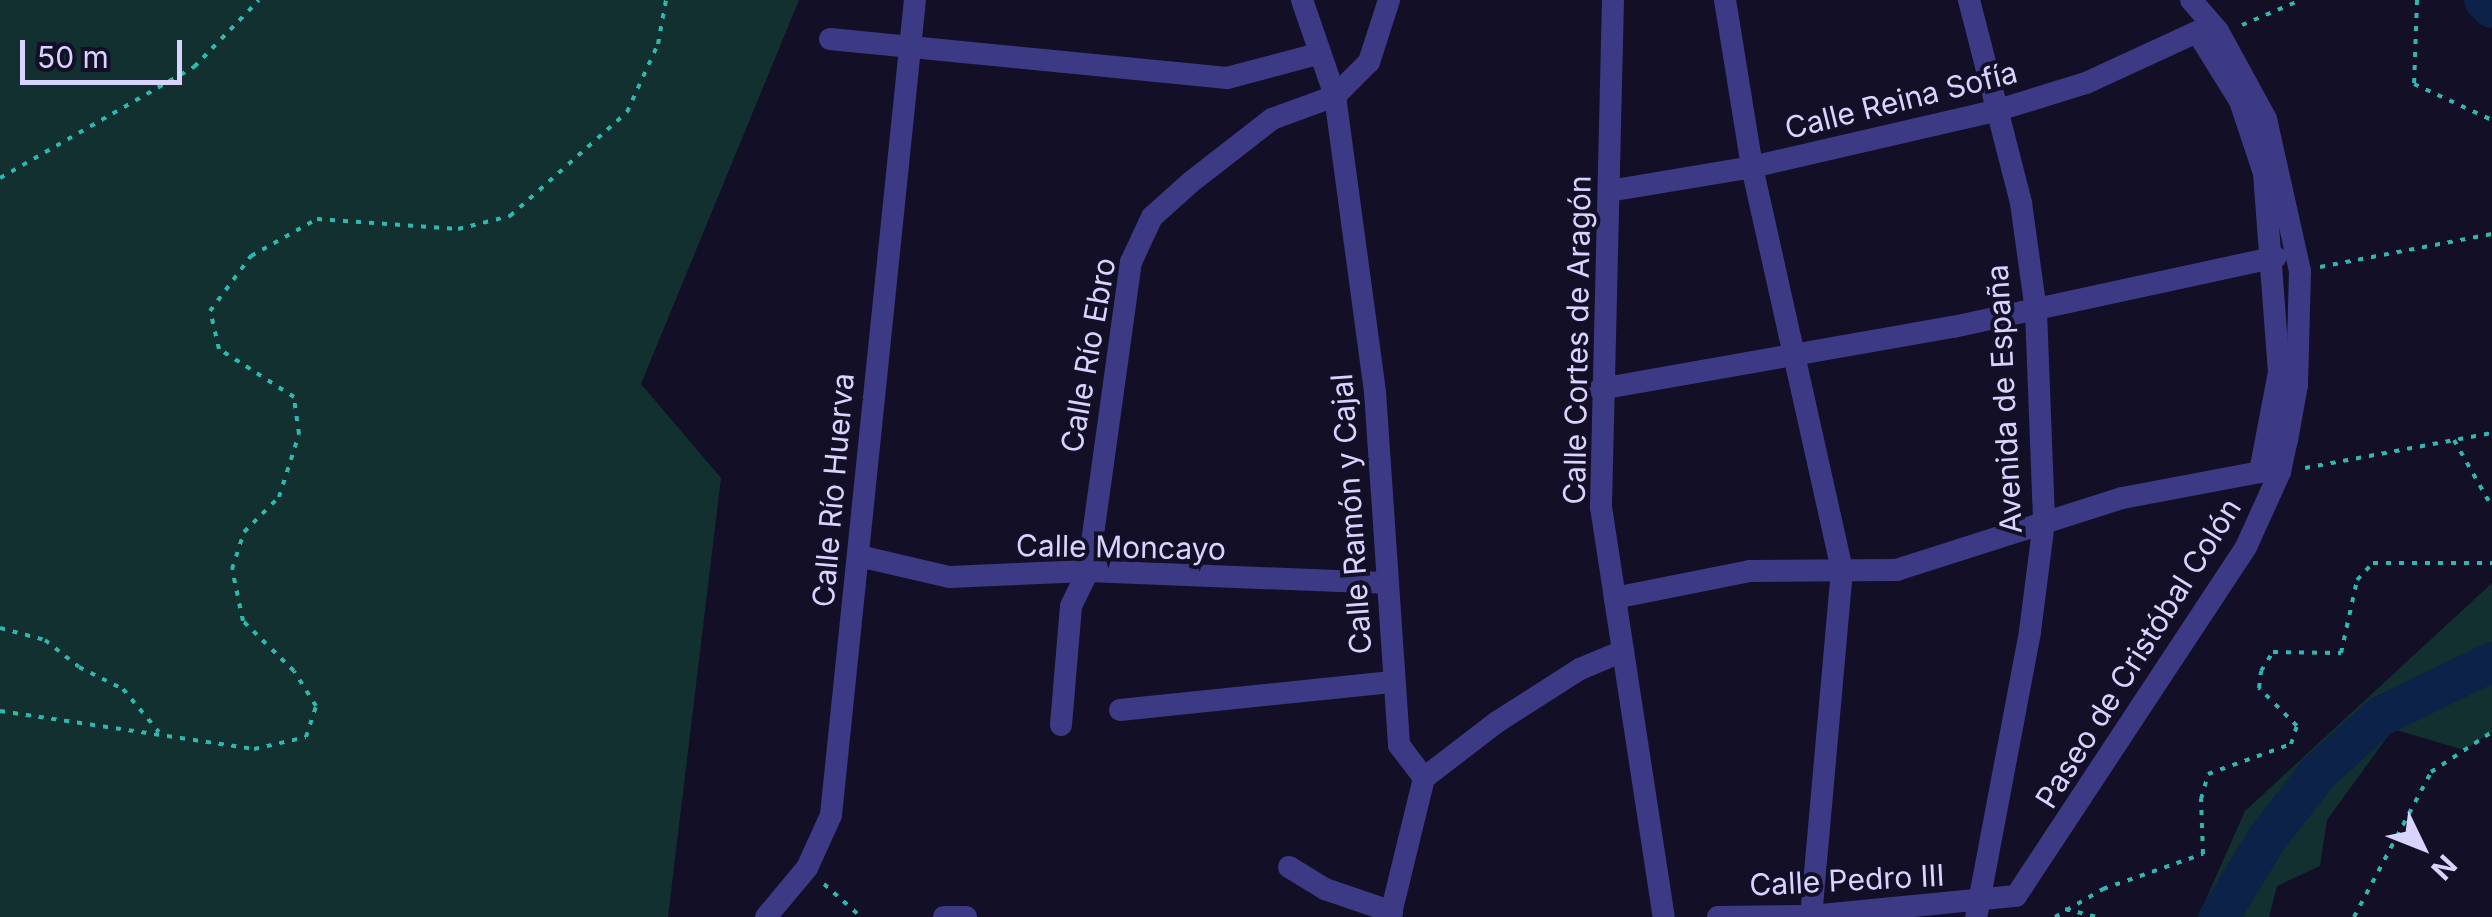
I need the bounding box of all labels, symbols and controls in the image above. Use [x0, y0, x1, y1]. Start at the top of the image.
scale bar [25, 20, 188, 82]
text: 50 m [37, 39, 109, 75]
street label: Calle Reina Sofía [1781, 54, 2021, 146]
street label: Calle Cortes de Aragón [1556, 175, 1598, 505]
street label: Calle Río Ebro [1053, 255, 1123, 455]
street label: Avenida de España [1979, 264, 2029, 534]
street label: Calle Río Huerva [805, 371, 861, 609]
street label: Calle Ramón y Cajal [1323, 373, 1379, 655]
street label: Paseo de Cristóbal Colón [2028, 491, 2248, 815]
street label: Calle Moncayo [1016, 527, 1226, 567]
north arrow [2372, 797, 2472, 897]
text: N [2424, 848, 2464, 887]
street label: Calle Pedro III [1748, 857, 1946, 903]

